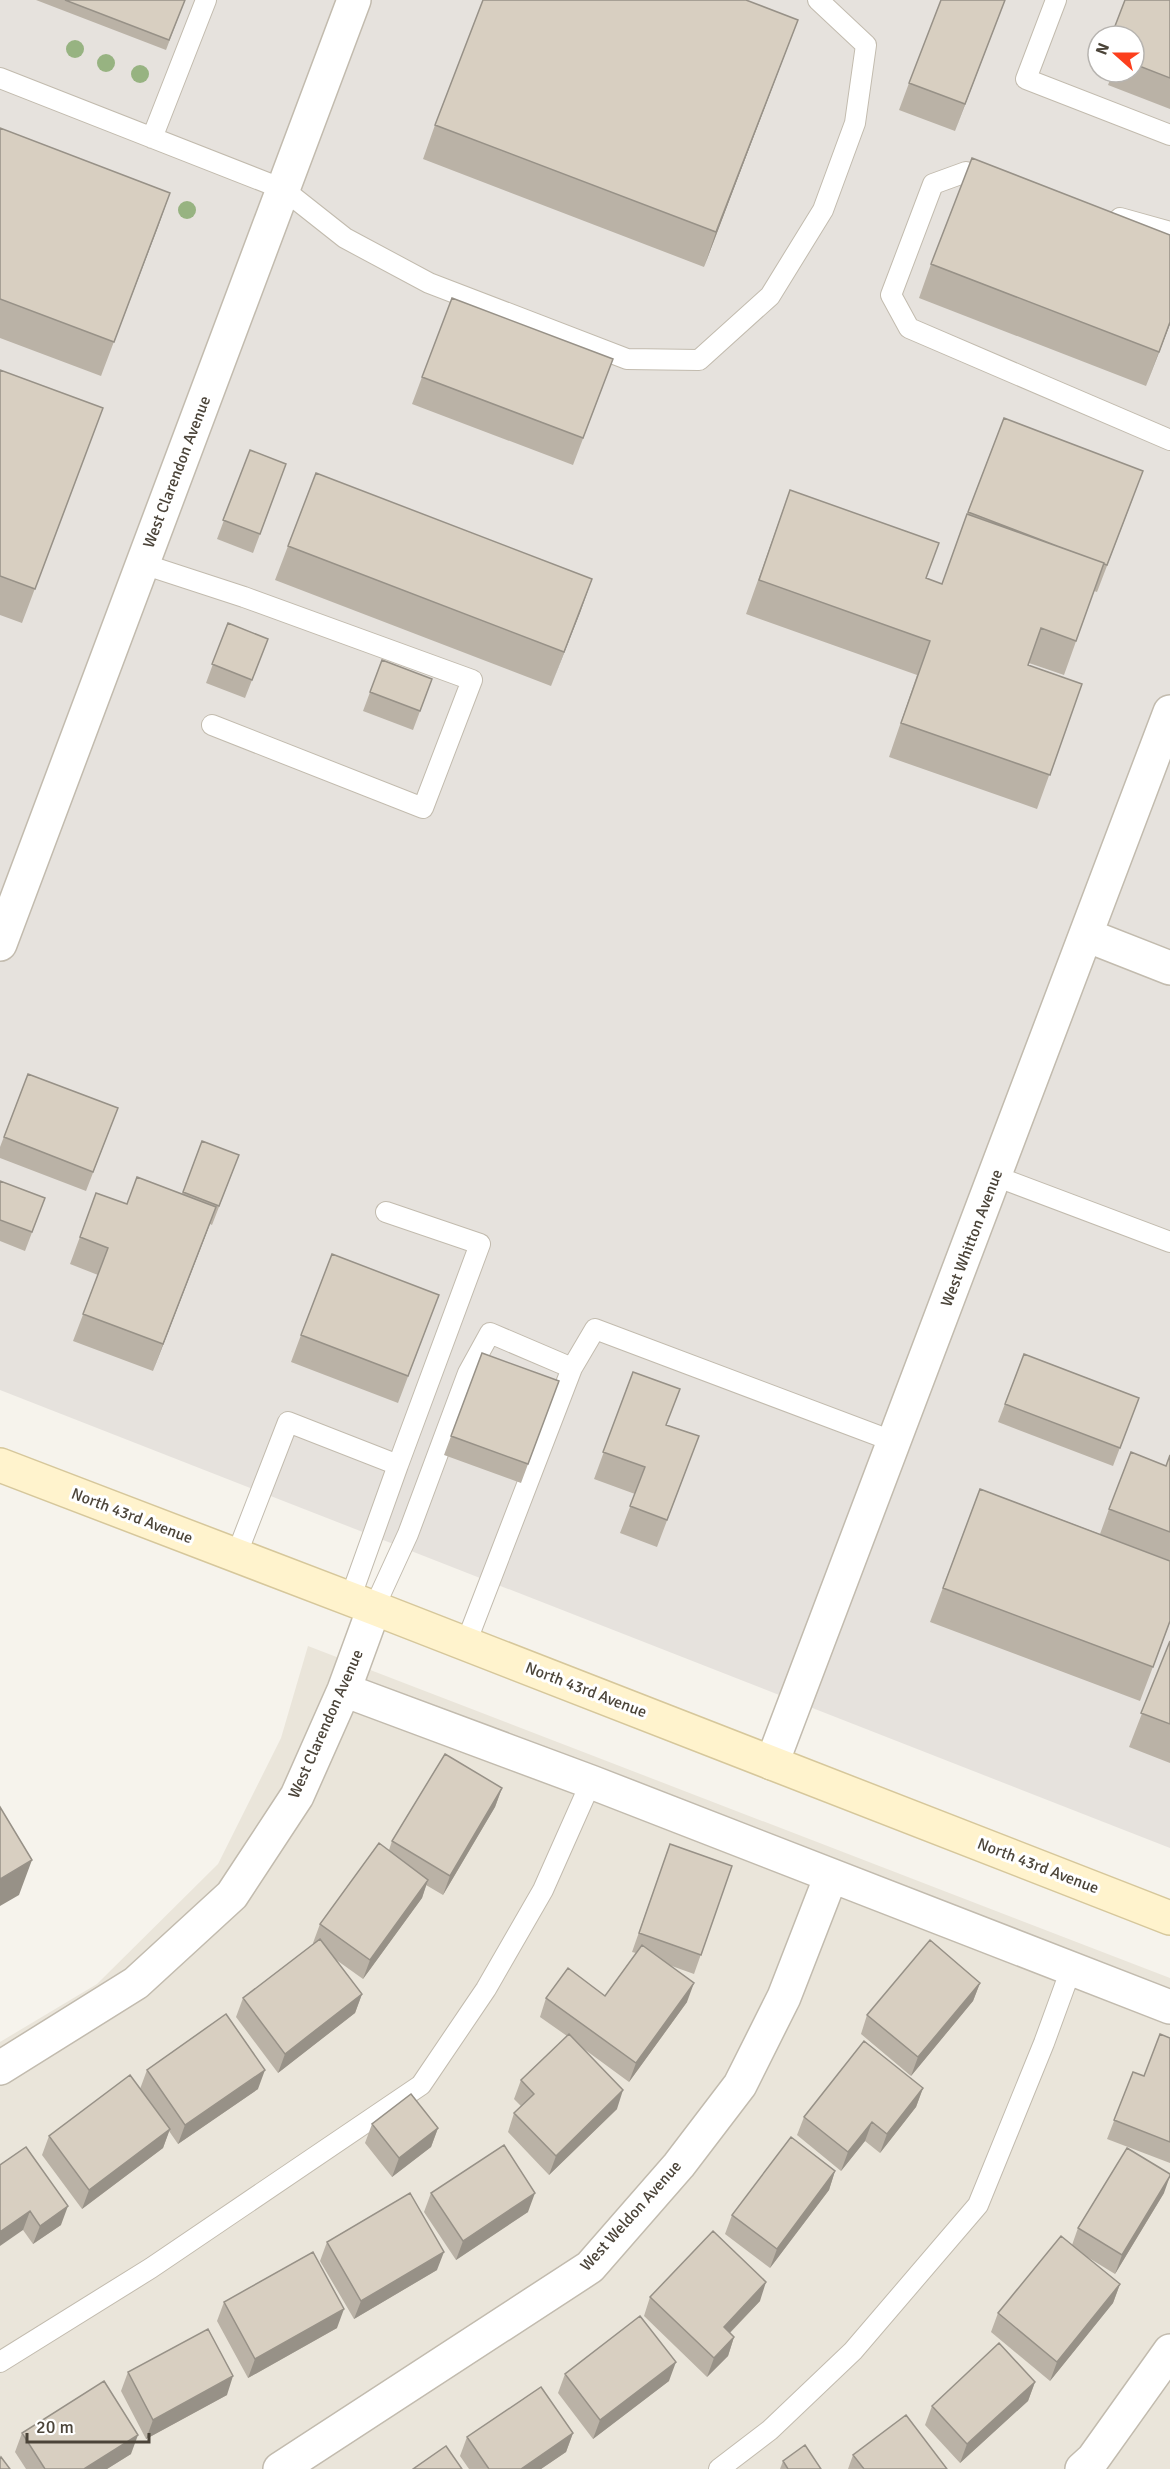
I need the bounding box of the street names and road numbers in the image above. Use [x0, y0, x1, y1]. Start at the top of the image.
street label: West Clarendon Avenue [139, 393, 215, 551]
street label: West Whitton Avenue [937, 1167, 1007, 1309]
street label: North 43rd Avenue [69, 1484, 195, 1548]
street label: West Clarendon Avenue [284, 1646, 368, 1802]
street label: North 43rd Avenue [523, 1658, 649, 1722]
street label: North 43rd Avenue [975, 1834, 1101, 1898]
street label: West Weldon Avenue [576, 2157, 686, 2275]

